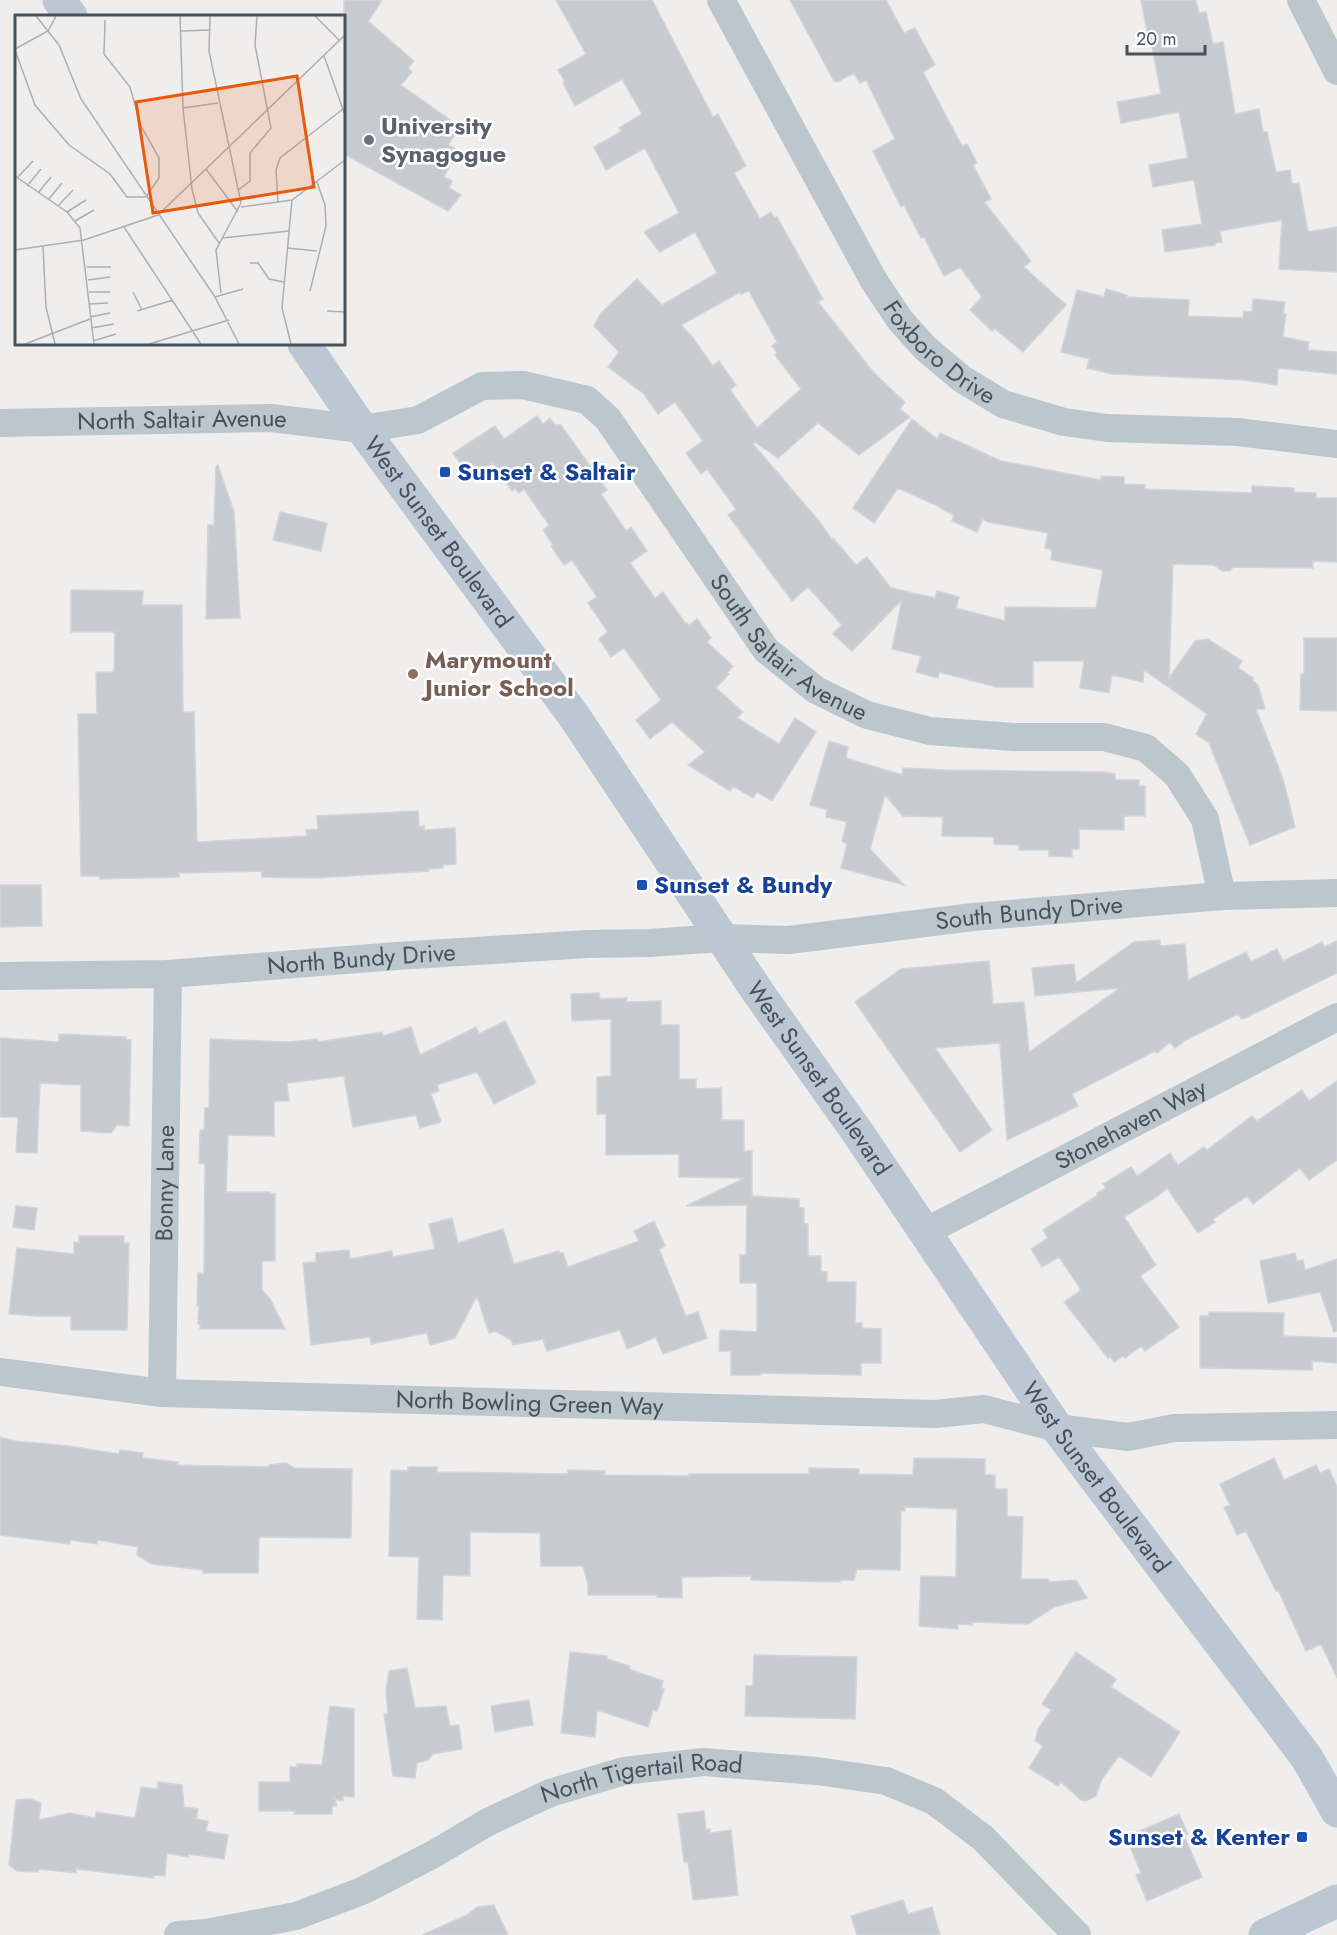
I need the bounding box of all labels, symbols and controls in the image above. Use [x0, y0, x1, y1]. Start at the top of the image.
inset map [15, 15, 345, 345]
scale bar [1127, 18, 1205, 56]
text: 20 m [1136, 26, 1176, 52]
place label: University Synagogue [381, 108, 506, 171]
marker: University Synagogue [362, 133, 376, 147]
street label: Foxboro Drive [875, 293, 1003, 413]
street label: North Saltair Avenue [77, 400, 289, 439]
street label: West Sunset Boulevard [356, 428, 521, 635]
place label: Sunset & Saltair [457, 454, 636, 489]
marker: Sunset & Saltair [438, 465, 452, 479]
street label: South Saltair Avenue [702, 566, 874, 730]
place label: Marymount Junior School [421, 642, 574, 705]
marker: Marymount Junior School [406, 667, 420, 681]
place label: Sunset & Bundy [654, 867, 833, 902]
marker: Sunset & Bundy [635, 878, 649, 892]
street label: South Bundy Drive [933, 886, 1124, 939]
street label: North Bundy Drive [266, 934, 457, 983]
street label: West Sunset Boulevard [738, 974, 900, 1182]
street label: Stonehaven Way [1048, 1070, 1213, 1178]
street label: Bonny Lane [146, 1124, 183, 1242]
street label: West Sunset Boulevard [1013, 1374, 1179, 1580]
street label: North Bowling Green Way [395, 1381, 664, 1424]
street label: North Tigertail Road [536, 1744, 744, 1812]
place label: Sunset & Kenter [1108, 1819, 1290, 1854]
marker: Sunset & Kenter [1295, 1830, 1309, 1844]

